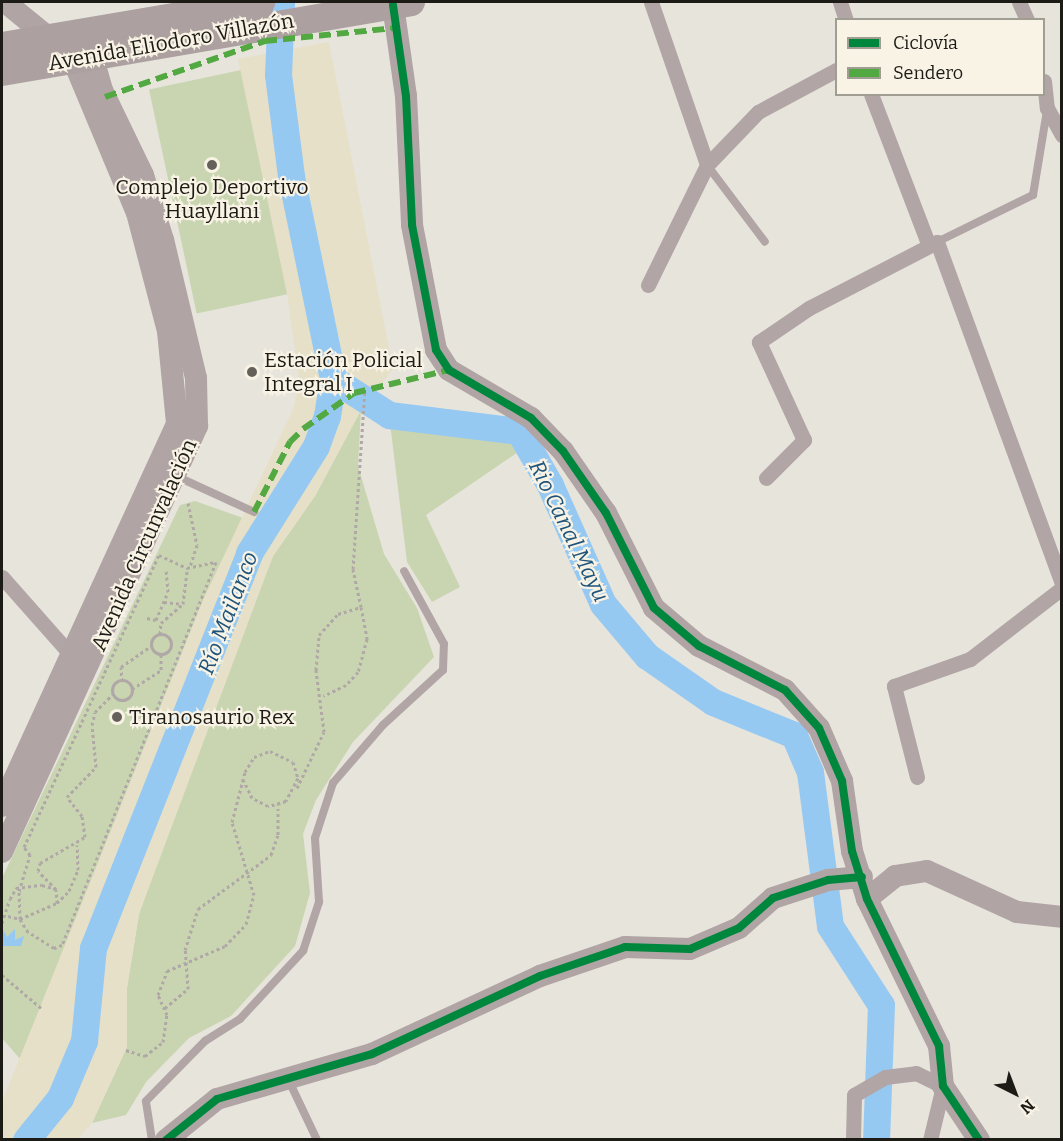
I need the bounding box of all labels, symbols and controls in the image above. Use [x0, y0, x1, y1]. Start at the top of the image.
street label: Avenida Eliodoro Villazón [46, 8, 296, 76]
legend [835, 18, 1045, 96]
text: Ciclovía [893, 32, 958, 54]
text: Sendero [893, 62, 963, 84]
marker: Complejo Deportivo Huayllani [205, 158, 219, 172]
place label: Complejo Deportivo Huayllani [115, 174, 309, 224]
place label: Estación Policial Integral I [264, 347, 422, 397]
marker: Estación Policial Integral I [245, 365, 259, 379]
street label: Avenida Circunvalación [86, 435, 202, 655]
water label: Rio Canal Mayu [523, 456, 615, 606]
water label: Río Mailanco [193, 548, 263, 678]
place label: Tiranosaurio Rex [129, 704, 294, 730]
marker: Tiranosaurio Rex [110, 710, 124, 724]
north arrow [985, 1063, 1045, 1123]
text: N [1016, 1096, 1038, 1118]

